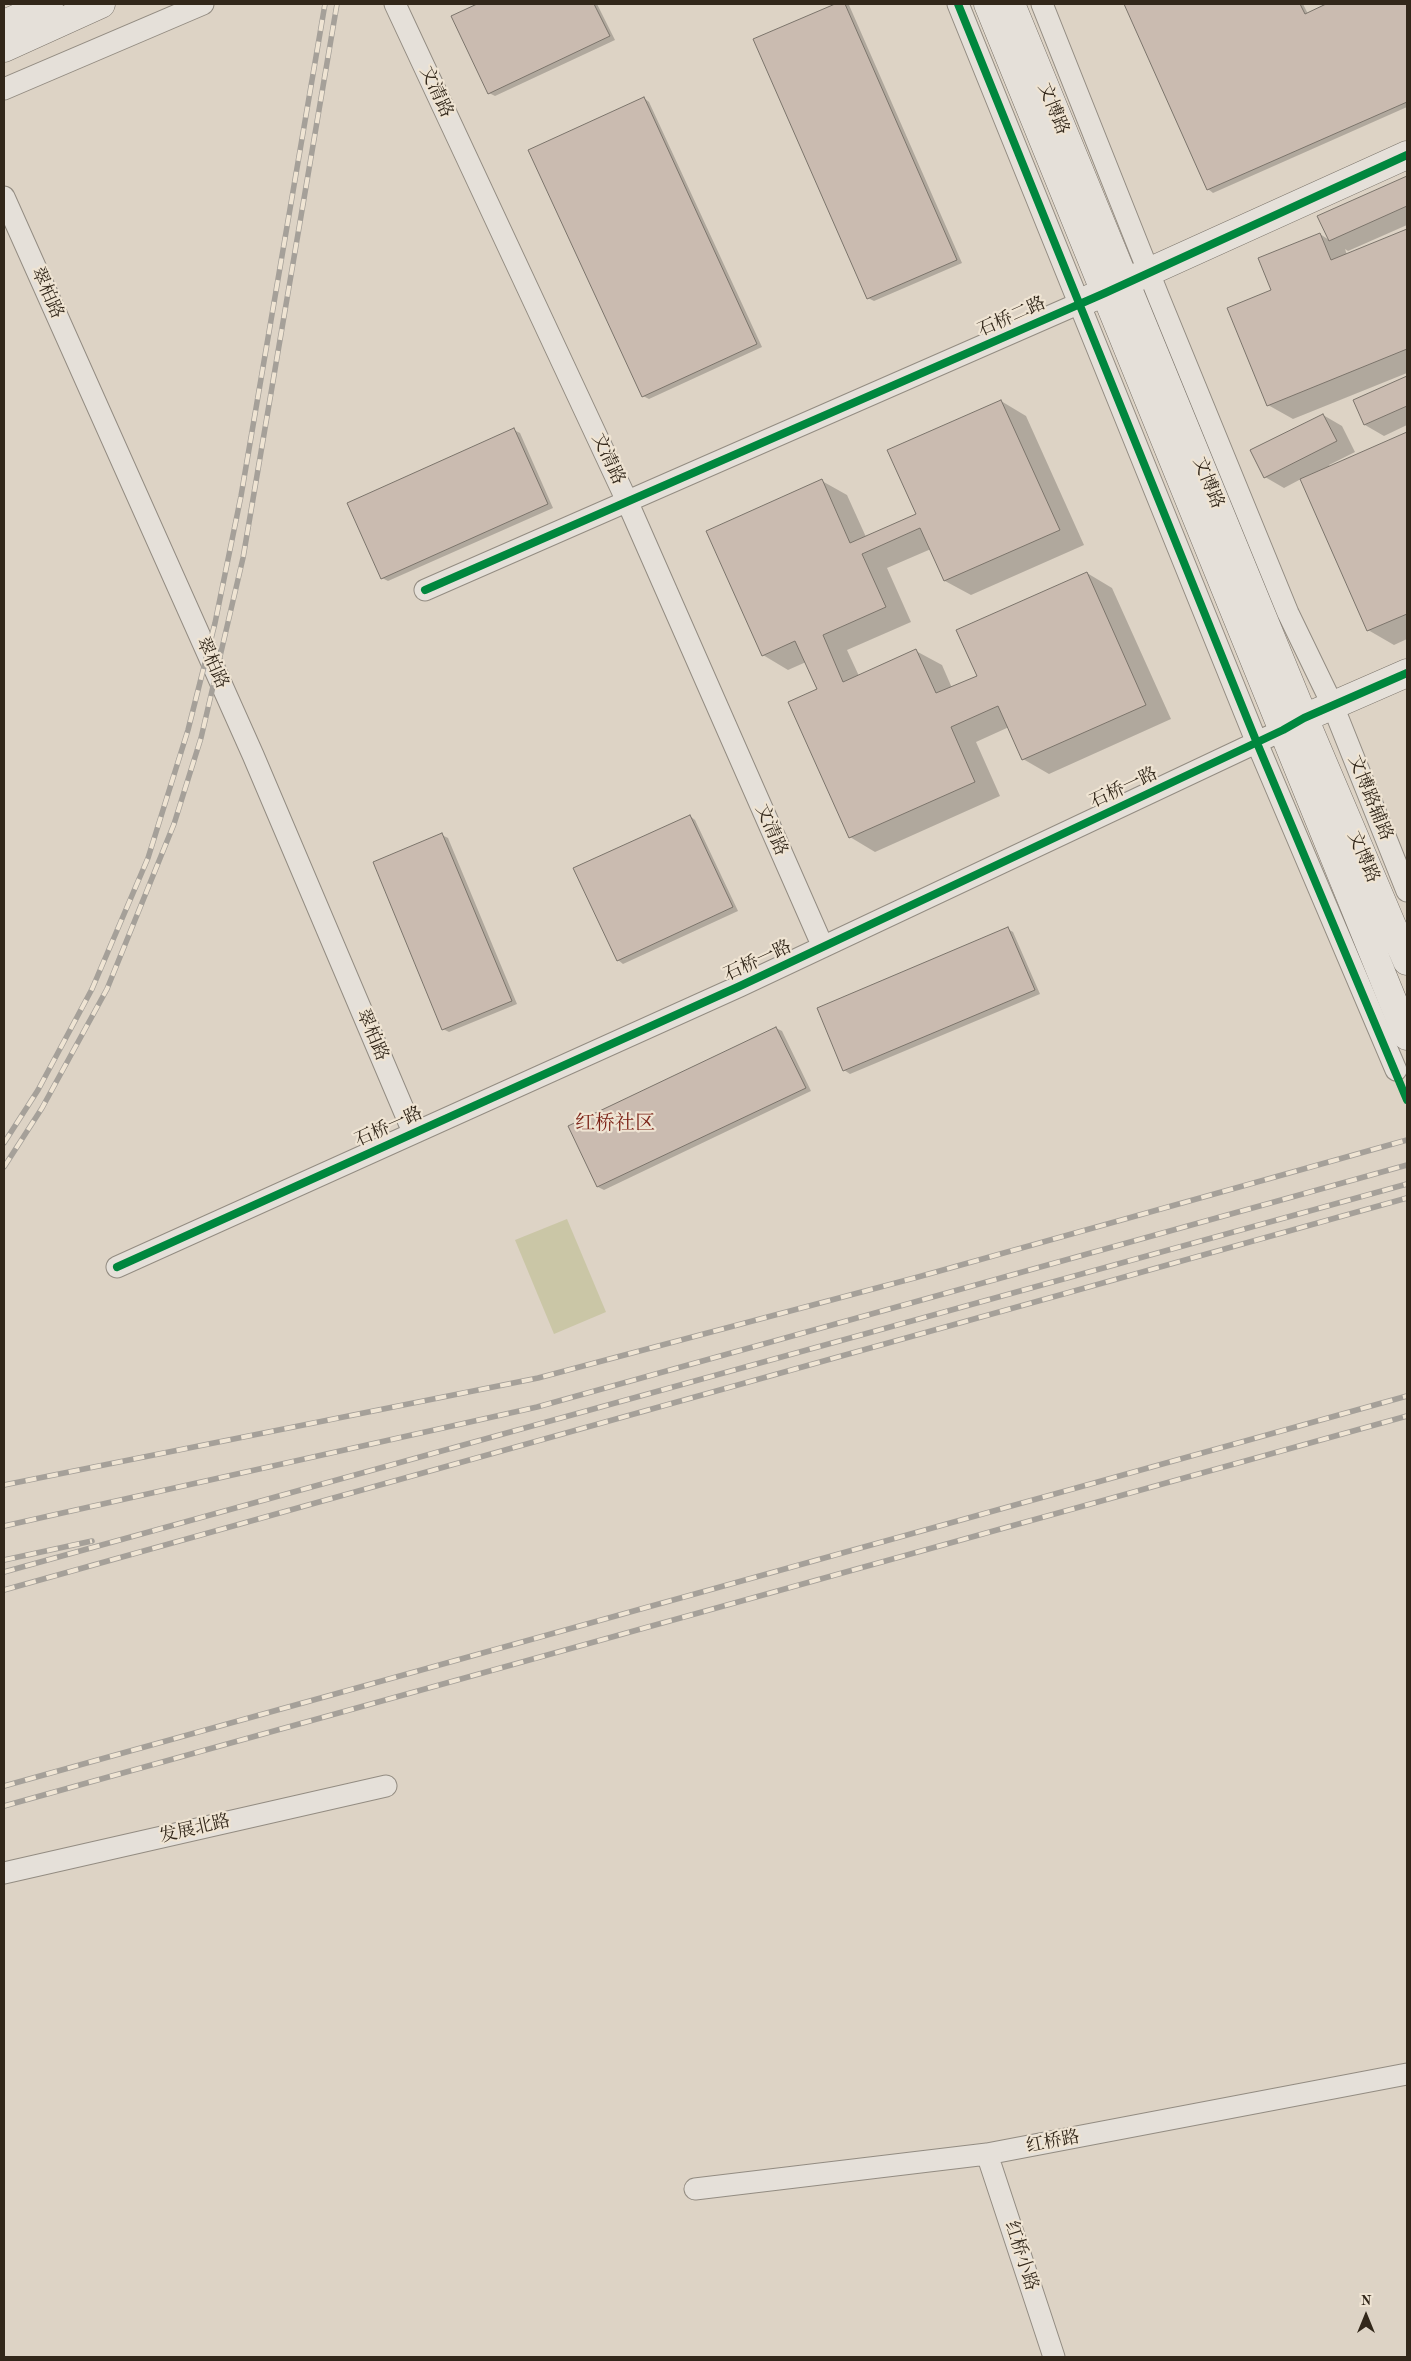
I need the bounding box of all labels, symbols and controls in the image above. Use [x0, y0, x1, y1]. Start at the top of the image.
street label: 文清路 [415, 63, 457, 121]
street label: 文博路 [1033, 80, 1073, 138]
street label: 翠柏路 [26, 264, 68, 322]
street label: 石桥二路 [975, 292, 1049, 342]
street label: 文清路 [587, 430, 629, 488]
street label: 文博路 [1188, 454, 1228, 512]
street label: 翠柏路 [191, 634, 233, 692]
street label: 文博路辅路 [1343, 752, 1397, 844]
street label: 石桥一路 [1087, 763, 1161, 813]
street label: 文清路 [750, 801, 792, 859]
street label: 文博路 [1343, 828, 1383, 886]
street label: 石桥一路 [721, 936, 795, 986]
street label: 翠柏路 [352, 1006, 392, 1064]
street label: 石桥一路 [352, 1102, 426, 1152]
district label: 红桥社区 [575, 1112, 655, 1136]
street label: 发展北路 [157, 1810, 233, 1848]
street label: 红桥路 [1024, 2126, 1082, 2158]
street label: 红桥小路 [1000, 2218, 1042, 2294]
north arrow [1341, 2291, 1391, 2341]
text: N [1361, 2294, 1371, 2308]

